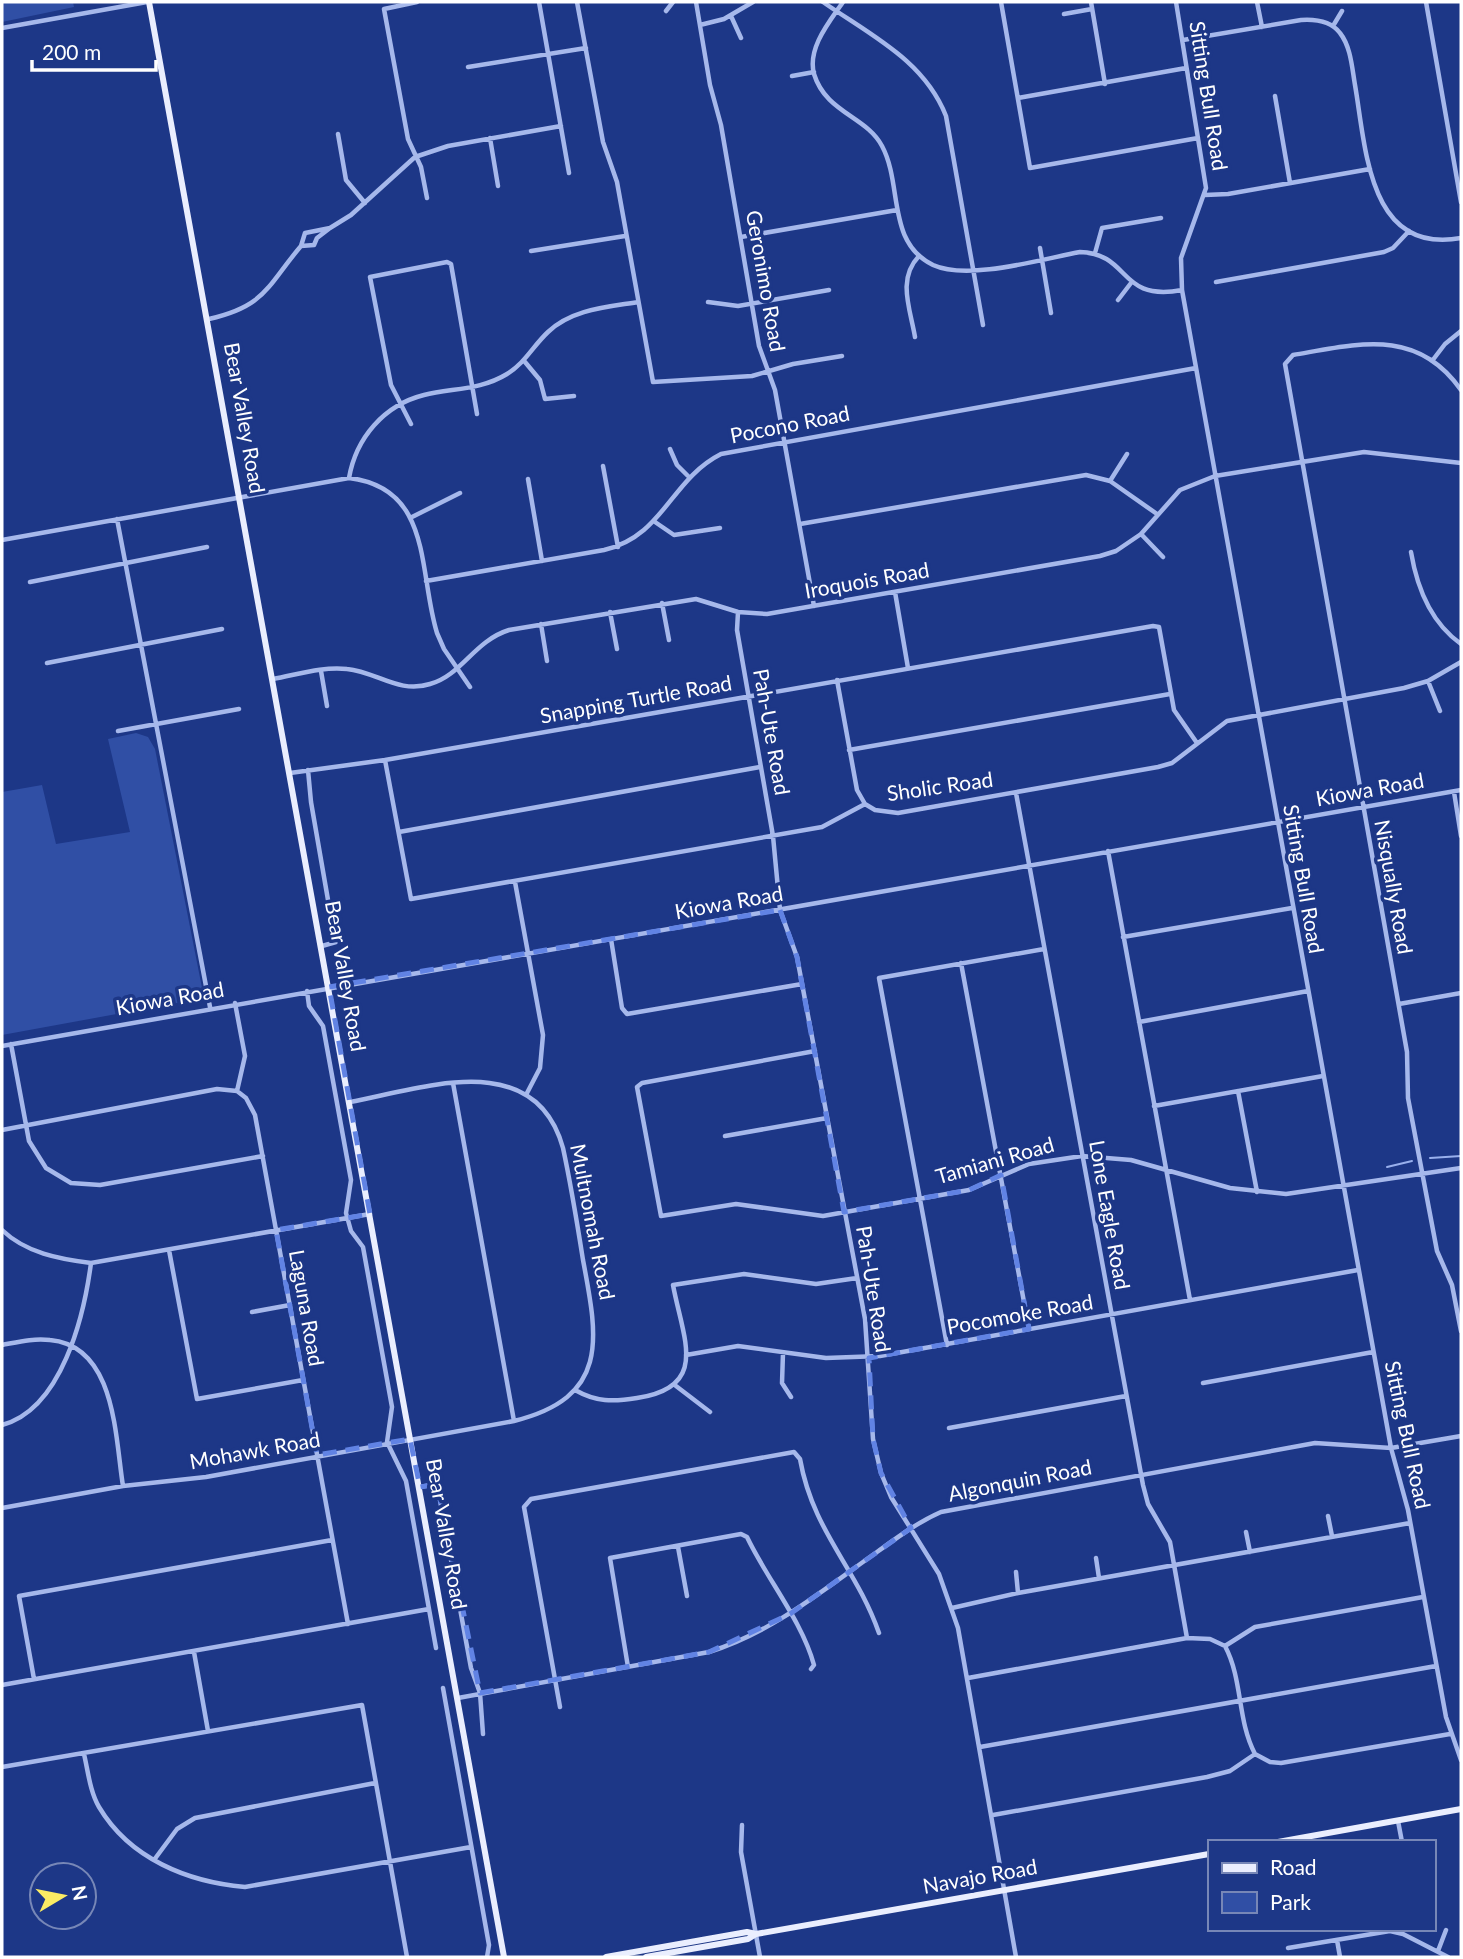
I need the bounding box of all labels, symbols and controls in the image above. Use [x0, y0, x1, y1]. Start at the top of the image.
street label: Sitting Bull Road [1185, 19, 1234, 172]
scale bar [32, 28, 156, 72]
text: 200 m [42, 39, 101, 64]
street label: Geronimo Road [742, 208, 791, 353]
street label: Bear Valley Road [220, 340, 271, 495]
street label: Pocono Road [728, 400, 852, 447]
street label: Iroquois Road [802, 556, 931, 603]
street label: Pah-Ute Road [749, 667, 796, 797]
street label: Snapping Turtle Road [538, 669, 734, 728]
street label: Sholic Road [885, 766, 994, 805]
street label: Kiowa Road [1314, 767, 1426, 810]
street label: Sitting Bull Road [1279, 802, 1330, 955]
street label: Nisqually Road [1370, 818, 1419, 956]
street label: Kiowa Road [673, 880, 785, 923]
street label: Bear Valley Road [321, 898, 372, 1053]
street label: Kiowa Road [114, 976, 226, 1019]
street label: Tamiani Road [933, 1131, 1057, 1188]
street label: Lone Eagle Road [1085, 1138, 1136, 1291]
street label: Multnomah Road [566, 1142, 621, 1302]
street label: Pah-Ute Road [852, 1224, 897, 1354]
street label: Laguna Road [285, 1247, 330, 1368]
street label: Pocomoke Road [945, 1288, 1095, 1339]
street label: Sitting Bull Road [1381, 1358, 1436, 1511]
street label: Mohawk Road [187, 1426, 322, 1473]
street label: Algonquin Road [946, 1453, 1094, 1506]
street label: Bear Valley Road [422, 1456, 473, 1611]
legend [1208, 1840, 1435, 1931]
street label: Navajo Road [921, 1853, 1039, 1898]
text: Road [1270, 1854, 1317, 1879]
north arrow [28, 1861, 98, 1931]
text: N [68, 1884, 93, 1902]
text: Park [1270, 1889, 1311, 1914]

